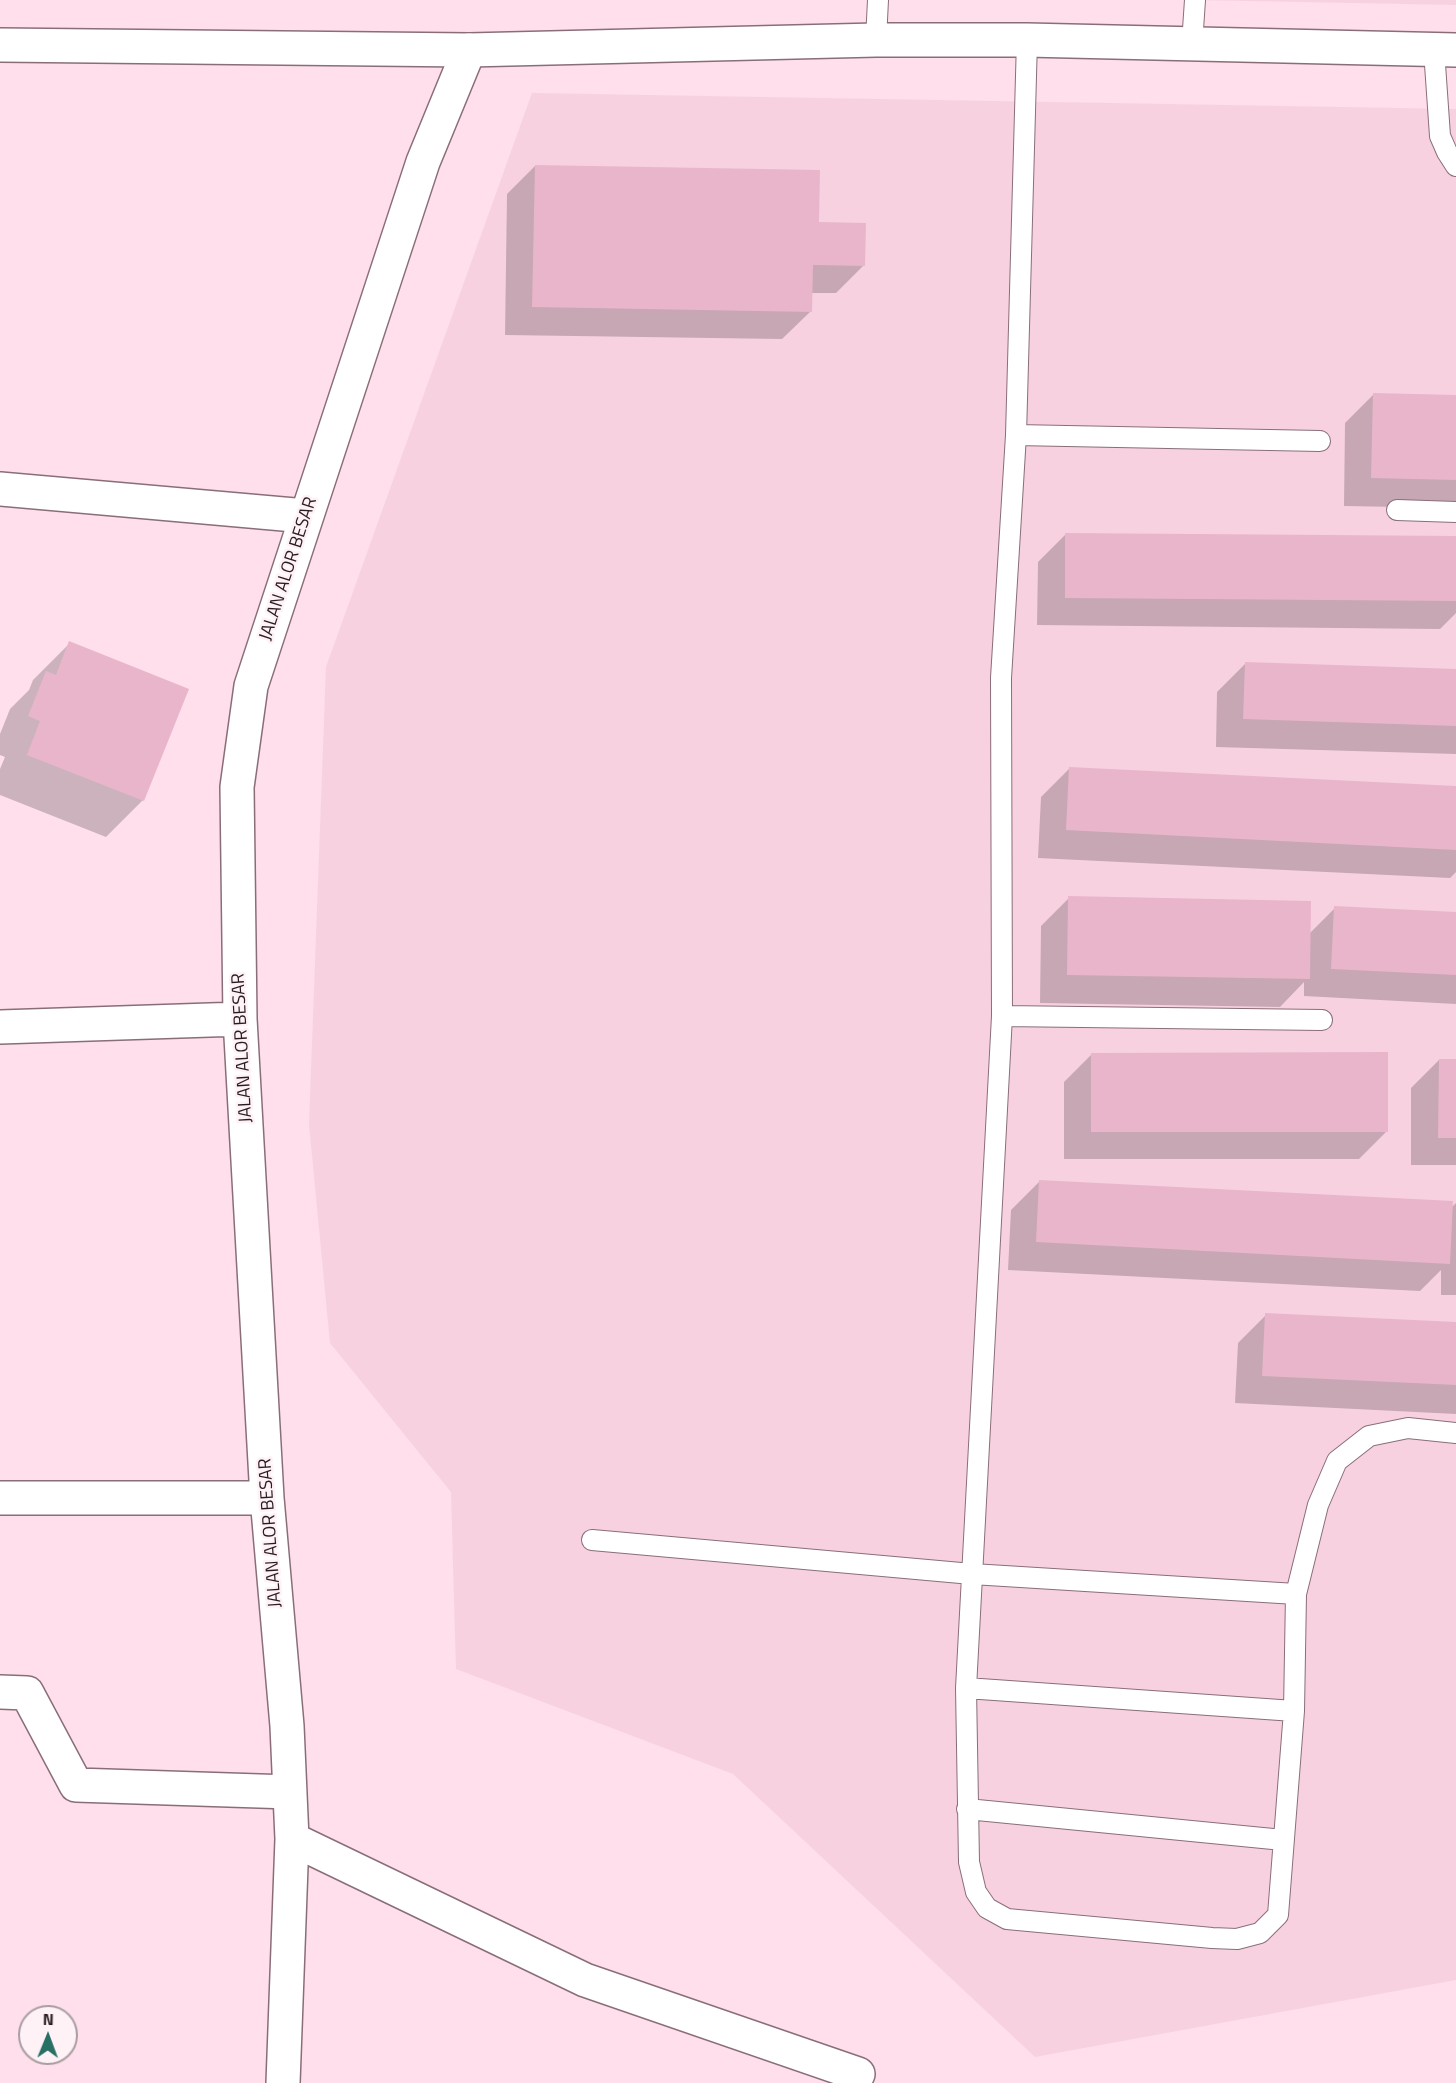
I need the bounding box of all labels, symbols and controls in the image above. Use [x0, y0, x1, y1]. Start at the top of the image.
street label: JALAN ALOR BESAR [256, 494, 322, 644]
street label: JALAN ALOR BESAR [228, 973, 258, 1123]
street label: JALAN ALOR BESAR [255, 1458, 287, 1608]
north arrow [18, 2005, 78, 2065]
text: N [43, 2007, 54, 2031]

